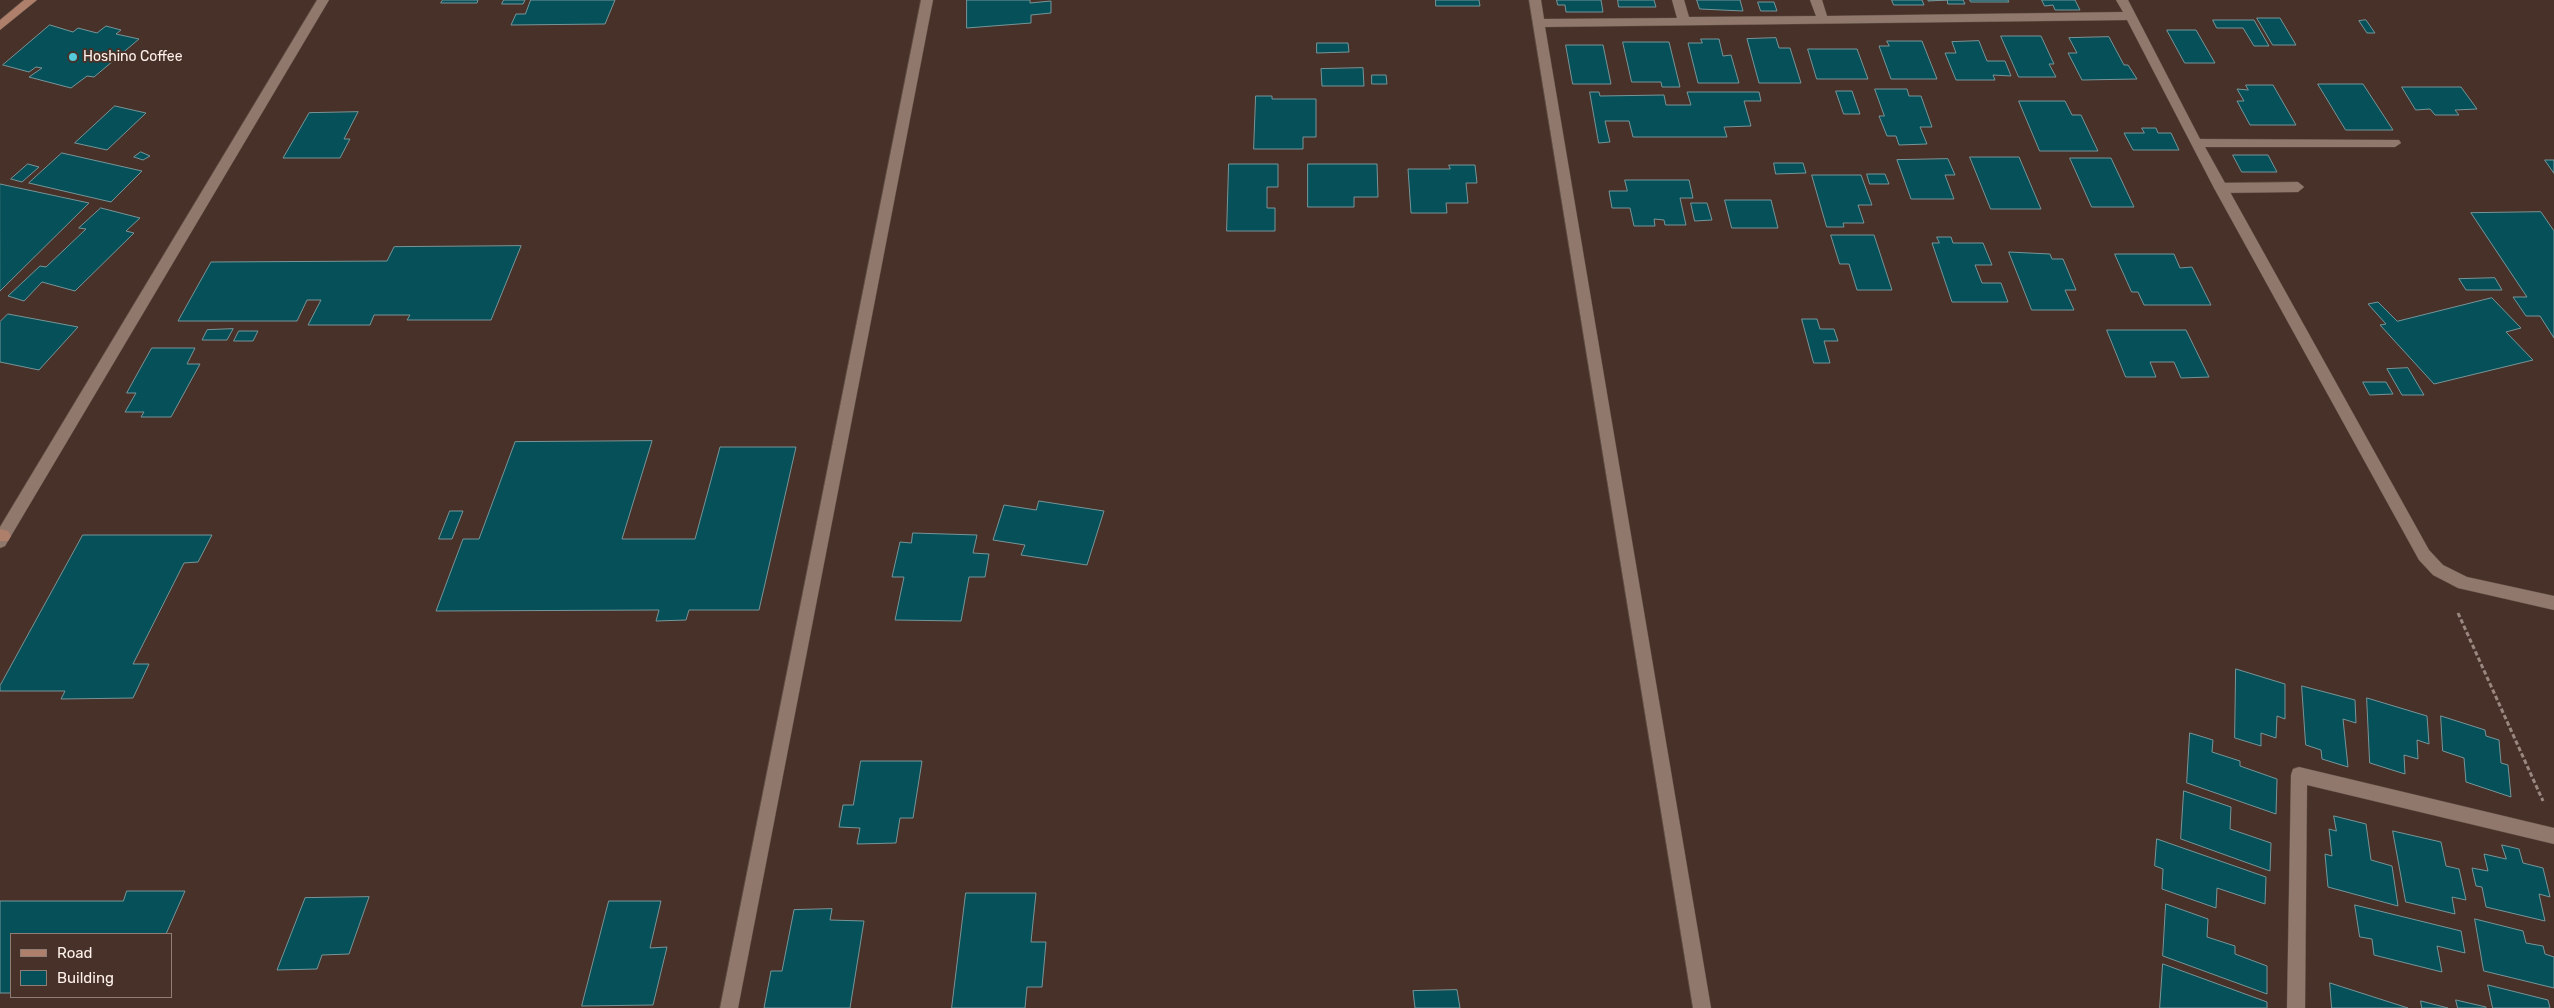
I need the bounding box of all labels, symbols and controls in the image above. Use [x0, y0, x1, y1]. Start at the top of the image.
place label: Hoshino Coffee [83, 49, 183, 65]
marker: Hoshino Coffee [67, 51, 79, 63]
legend [10, 933, 172, 998]
text: Road [57, 944, 93, 962]
text: Building [57, 969, 114, 987]

